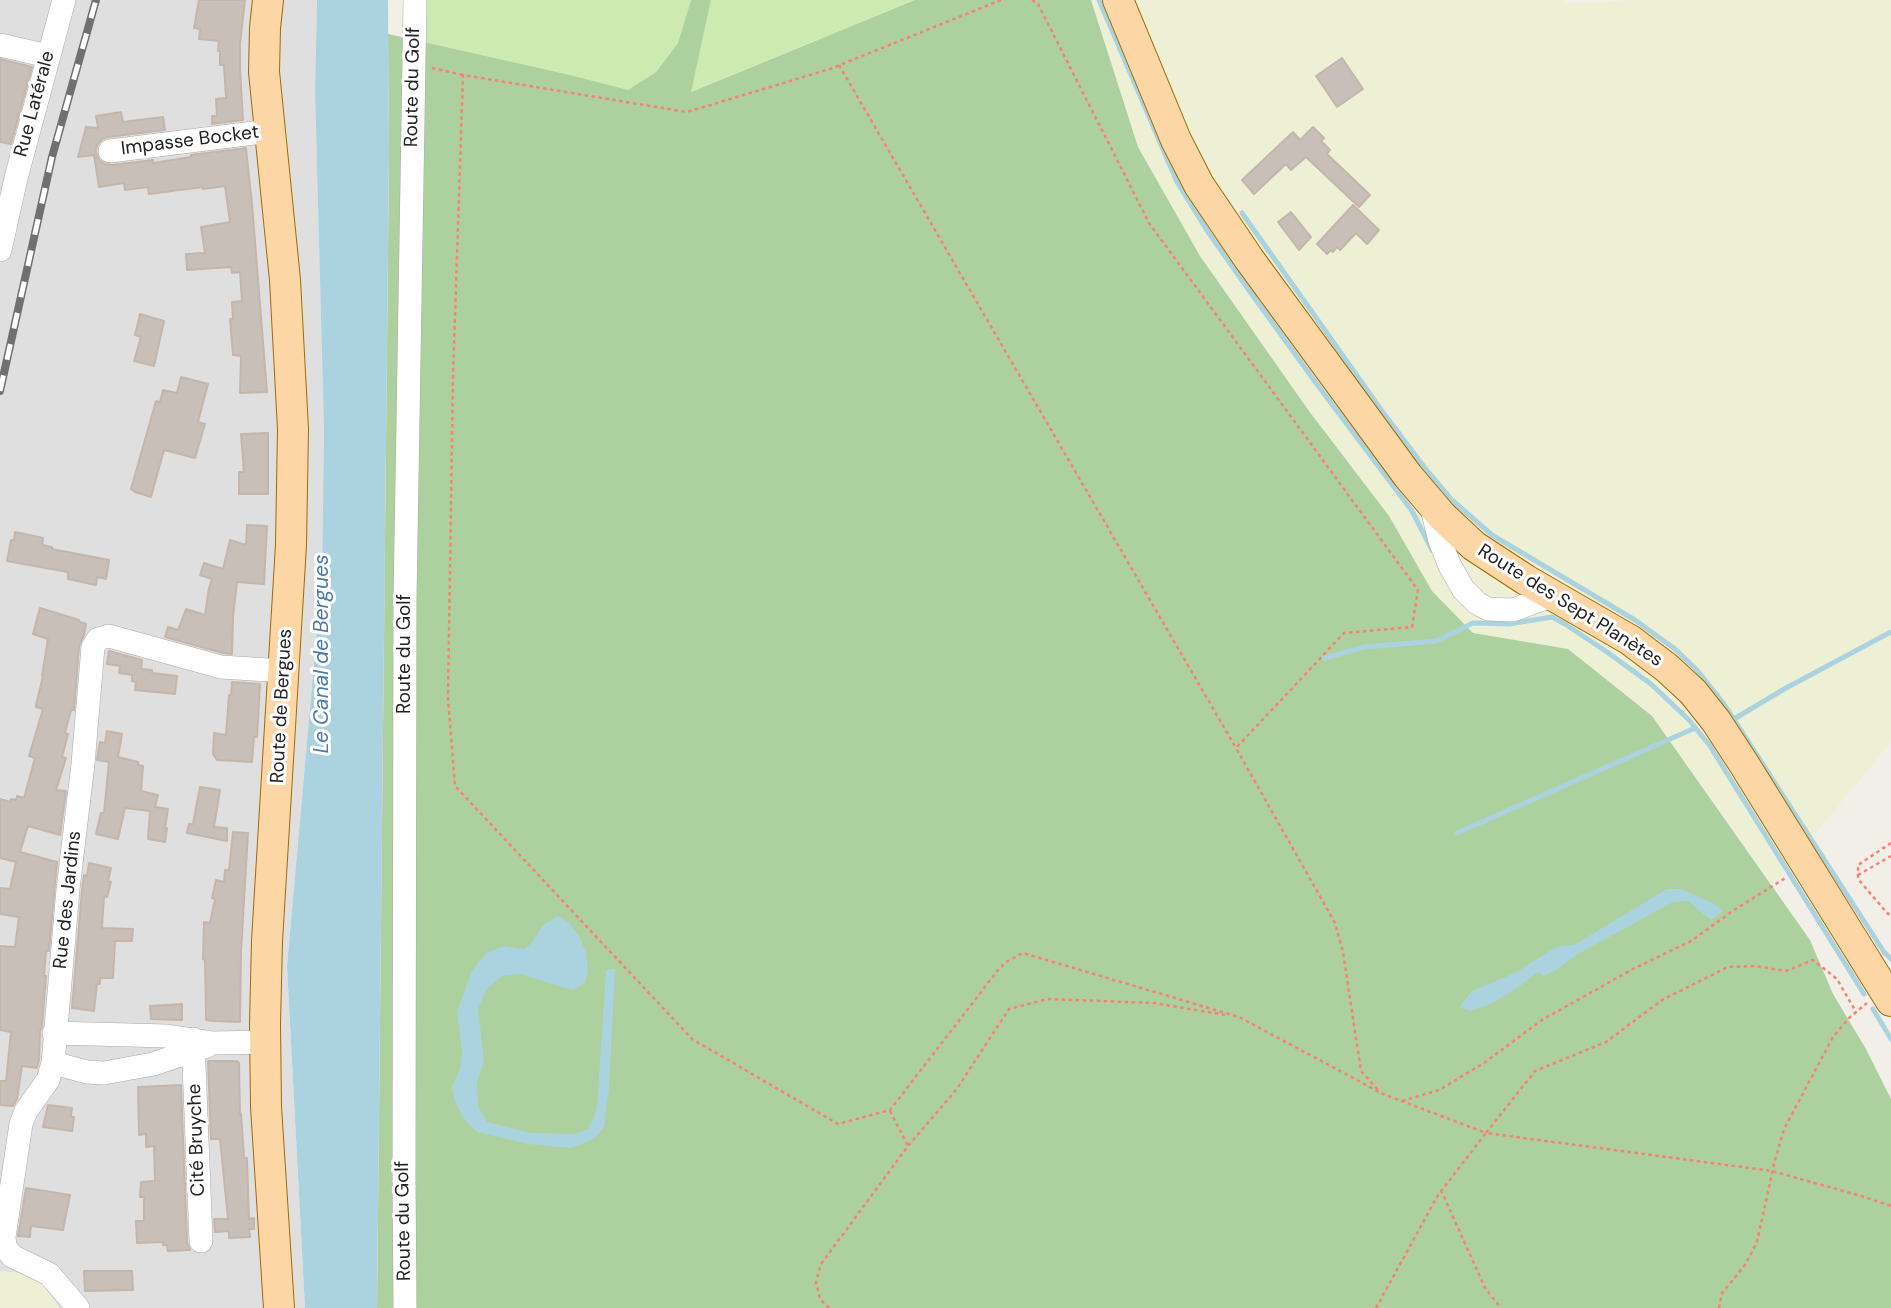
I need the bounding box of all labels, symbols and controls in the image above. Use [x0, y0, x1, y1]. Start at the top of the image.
street label: Route du Golf [401, 27, 425, 147]
street label: Rue Latérale [10, 49, 60, 159]
street label: Impasse Bocket [120, 121, 260, 161]
street label: Route des Sept Planètes [1473, 540, 1667, 672]
water label: Le Canal de Bergues [309, 554, 335, 754]
street label: Route du Golf [394, 594, 416, 714]
street label: Route de Bergues [267, 628, 297, 784]
street label: Rue des Jardins [49, 830, 87, 970]
street label: Cité Bruyche [184, 1083, 210, 1197]
street label: Route du Golf [392, 1161, 416, 1281]

